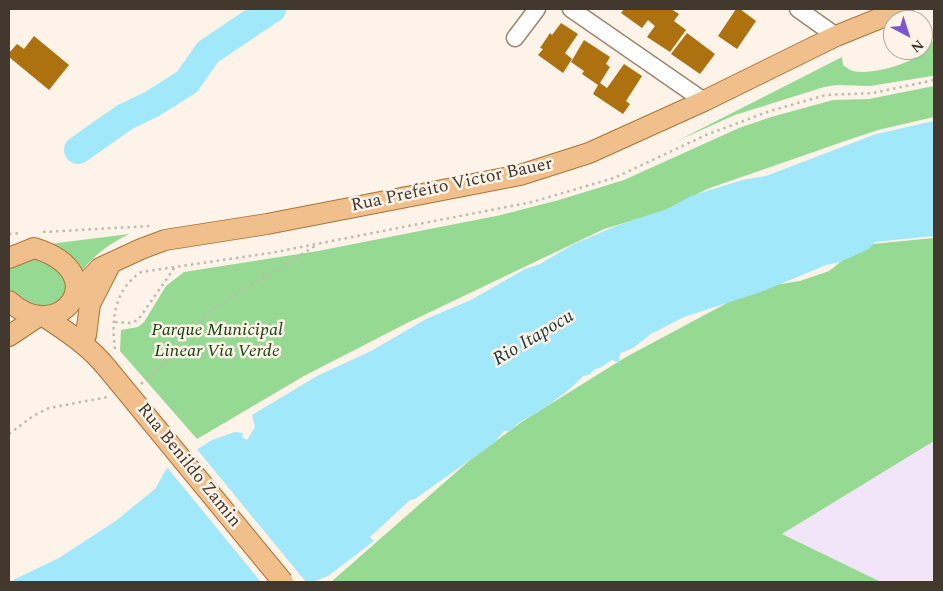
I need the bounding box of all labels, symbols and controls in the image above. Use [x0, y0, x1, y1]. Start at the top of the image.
north arrow [883, 10, 933, 60]
text: N [906, 34, 928, 58]
street label: Rua Prefeito Victor Bauer [349, 154, 555, 218]
water label: Rio Itapocu [489, 306, 579, 372]
park label: Parque Municipal Linear Via Verde [151, 320, 283, 362]
street label: Rua Benildo Zamin [131, 400, 245, 532]

